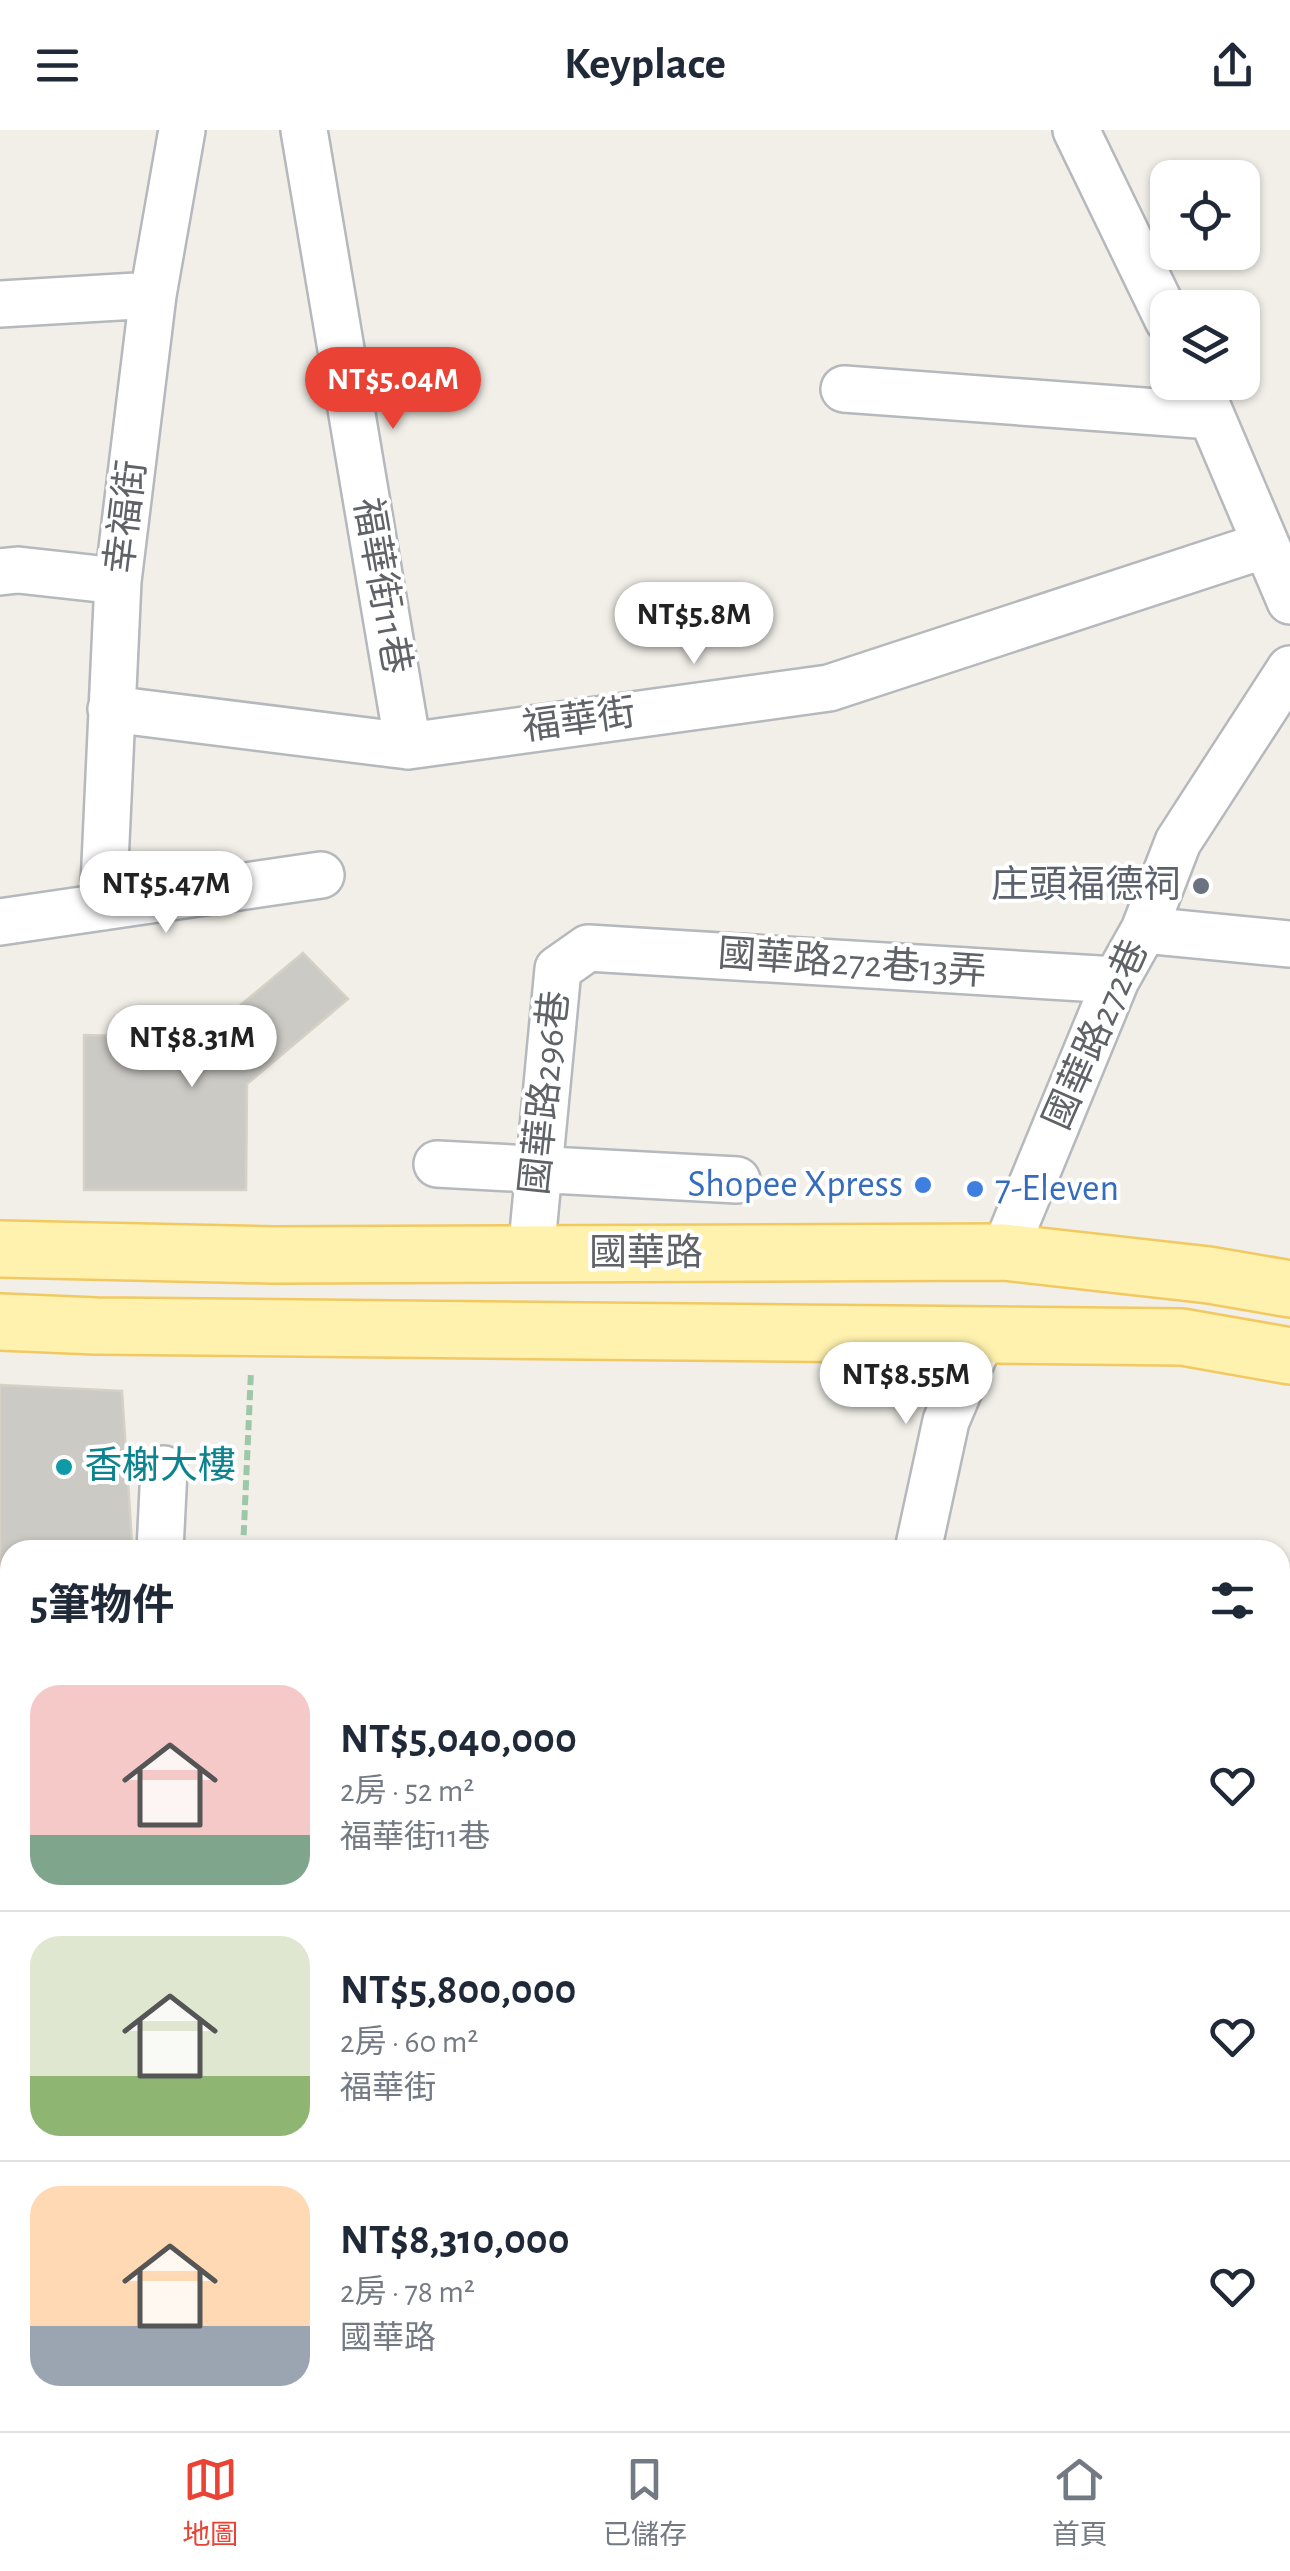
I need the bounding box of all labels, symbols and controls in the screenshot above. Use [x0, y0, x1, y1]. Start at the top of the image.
icon: menu [30, 38, 85, 93]
icon: share [1205, 38, 1260, 93]
text: Keyplace [564, 42, 726, 87]
map controls [1150, 160, 1260, 400]
button: locate [1150, 160, 1260, 270]
button: layers [1150, 290, 1260, 400]
pin: NT$5.04M [290, 347, 496, 432]
text: NT$5.04M [327, 363, 459, 395]
street label: 幸福街 [99, 458, 153, 576]
street label: 福華街11巷 [347, 494, 418, 677]
pin: NT$5.8M [602, 582, 786, 667]
text: NT$5.8M [637, 598, 751, 630]
street label: 福華街 [520, 692, 638, 748]
pin: NT$5.47M [63, 851, 269, 936]
place label: 庄頭福德祠 [991, 864, 1181, 905]
text: NT$5.47M [101, 867, 231, 899]
marker: 庄頭福德祠 [1190, 875, 1212, 897]
street label: 國華路272巷13弄 [716, 933, 988, 992]
street label: 國華路272巷 [1036, 934, 1156, 1135]
street label: 國華路296巷 [513, 989, 576, 1197]
pin: NT$8.31M [89, 1005, 295, 1090]
text: NT$8.31M [129, 1021, 255, 1053]
place label: Shopee Xpress [687, 1166, 903, 1204]
place label: 7-Eleven [995, 1170, 1119, 1208]
marker: Shopee Xpress [912, 1174, 934, 1196]
marker: 7-Eleven [964, 1178, 986, 1200]
street label: 國華路 [589, 1233, 703, 1273]
pin: NT$8.55M [803, 1342, 1009, 1427]
text: NT$8.55M [842, 1358, 970, 1390]
place label: 香榭大樓 [84, 1445, 236, 1486]
marker: 香榭大樓 [53, 1456, 75, 1478]
icon: filters [1205, 1573, 1260, 1628]
text: 5筆物件 [30, 1585, 174, 1627]
text: NT$5,040,000 [340, 1718, 577, 1760]
icon: home [110, 1725, 230, 1845]
icon: heart [1205, 1758, 1260, 1813]
text: 2房 · 52 m² [340, 1775, 474, 1807]
text: 福華街11巷 [340, 1821, 490, 1853]
text: NT$5,800,000 [340, 1969, 576, 2011]
icon: home [110, 1976, 230, 2096]
icon: heart [1205, 2009, 1260, 2064]
text: 2房 · 60 m² [340, 2026, 478, 2058]
text: 福華街 [340, 2072, 436, 2104]
text: NT$8,310,000 [340, 2219, 570, 2261]
icon: home [110, 2226, 230, 2346]
icon: heart [1205, 2259, 1260, 2314]
text: 2房 · 78 m² [340, 2276, 475, 2308]
text: 國華路 [340, 2322, 436, 2354]
tab: 地圖 [182, 2452, 238, 2553]
tab: 已儲存 [603, 2452, 687, 2553]
tab: 首頁 [1052, 2452, 1108, 2553]

